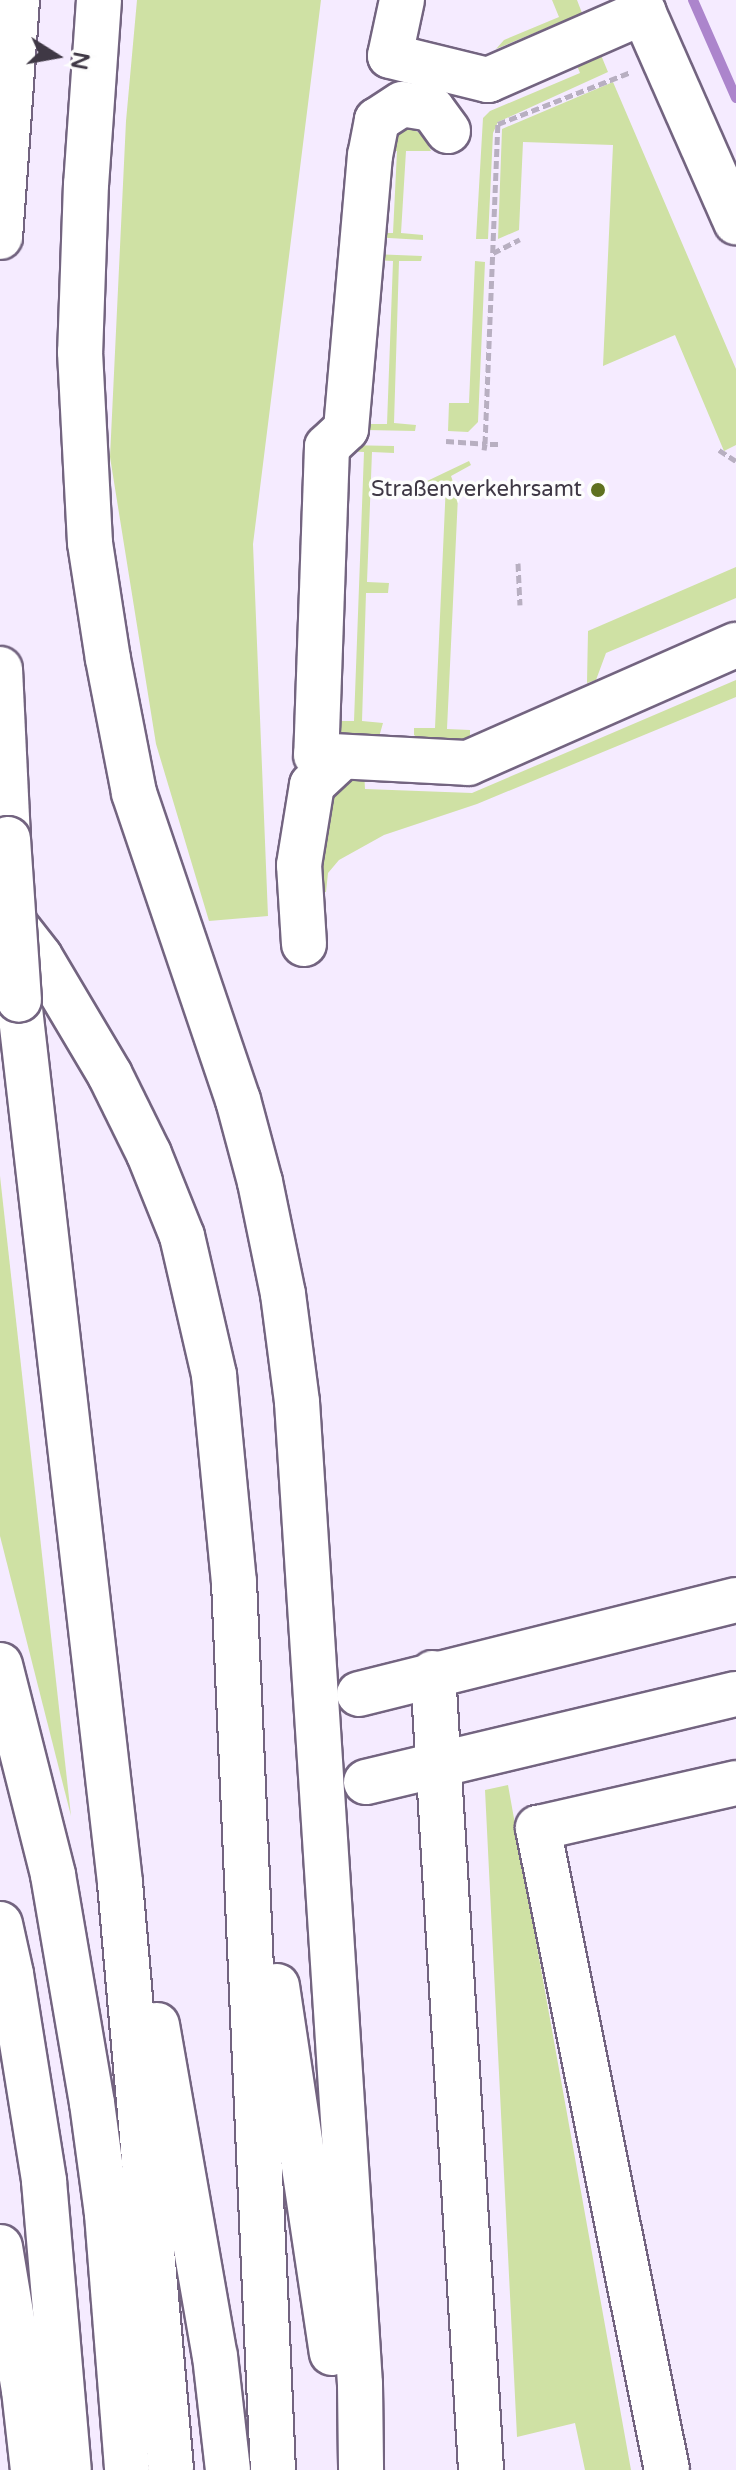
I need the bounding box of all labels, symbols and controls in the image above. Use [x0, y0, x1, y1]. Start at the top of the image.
north arrow [16, 16, 96, 96]
text: N [65, 49, 94, 72]
place label: Straßenverkehrsamt [371, 477, 582, 503]
marker: Straßenverkehrsamt [589, 481, 607, 499]

